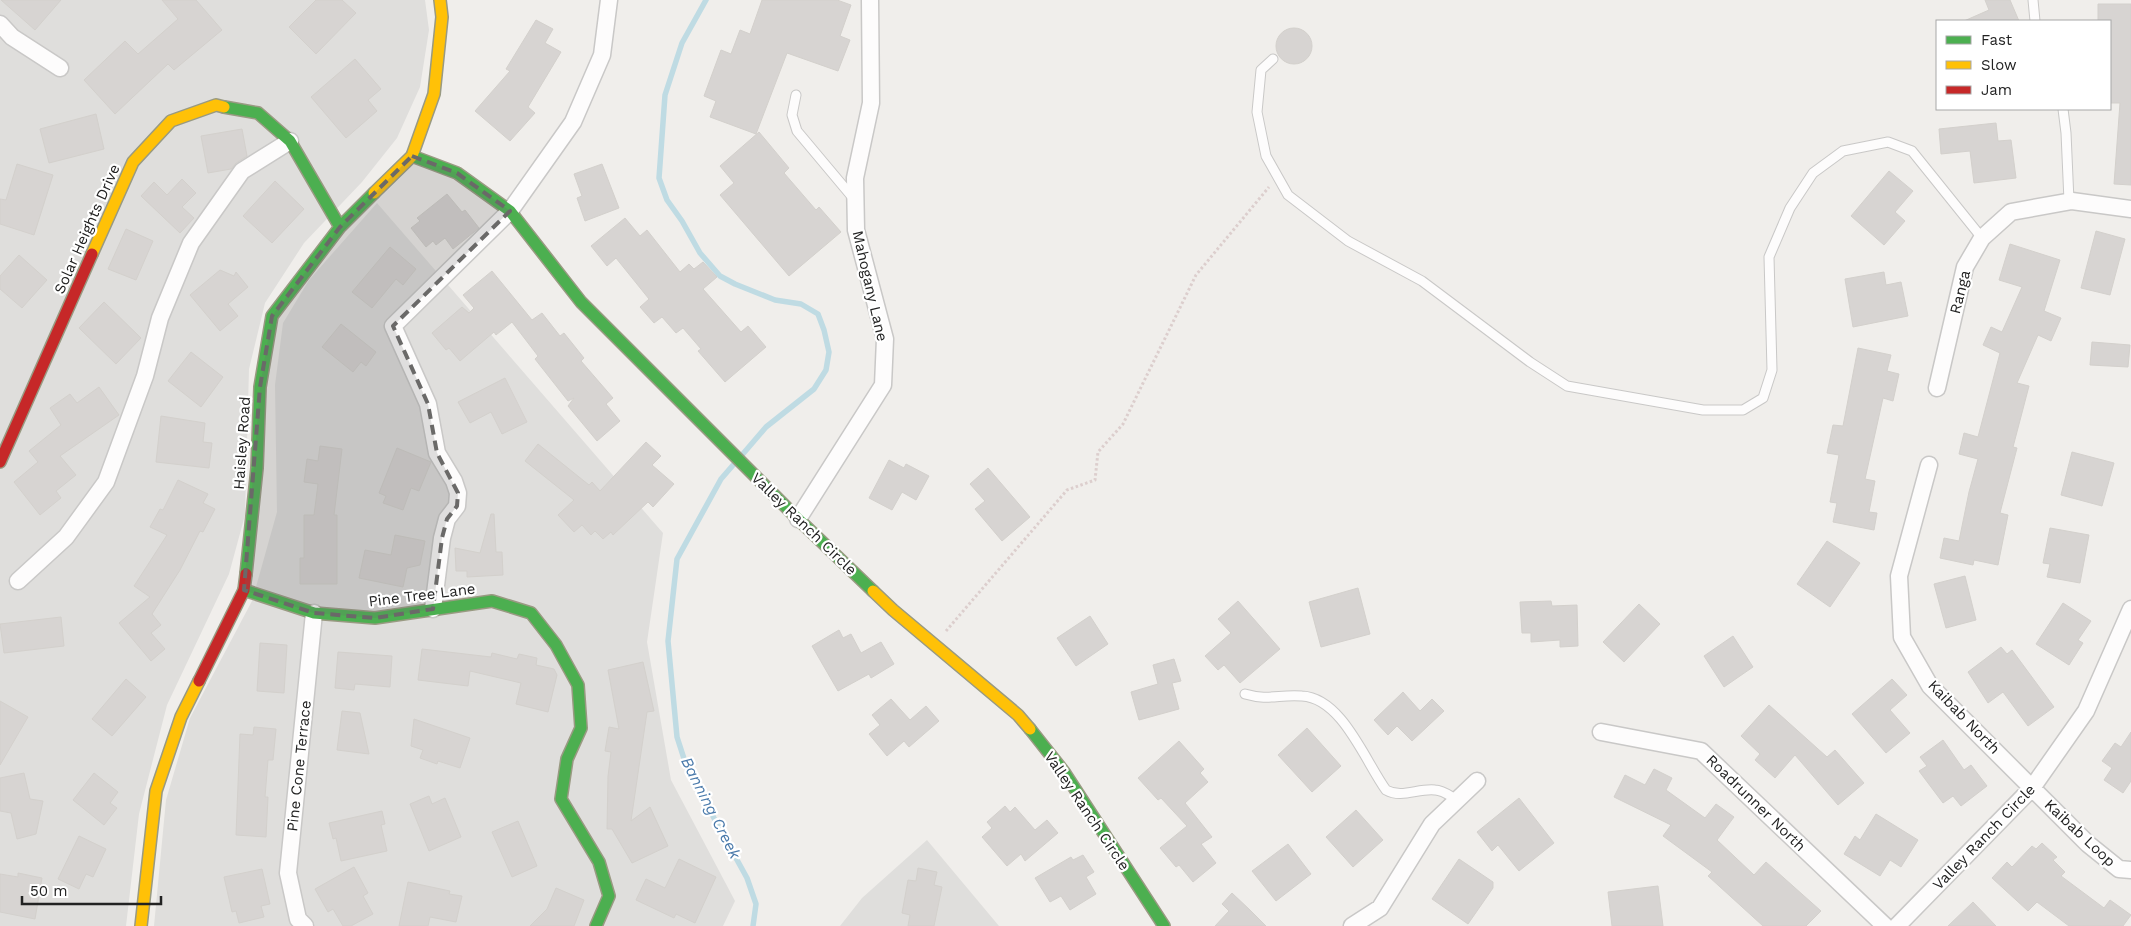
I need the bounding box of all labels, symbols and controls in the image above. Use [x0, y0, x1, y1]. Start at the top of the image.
legend [1936, 20, 2111, 110]
text: Fast [1981, 31, 2013, 49]
text: Slow [1981, 56, 2017, 74]
text: Jam [1981, 81, 2012, 99]
street label: Solar Heights Drive [50, 161, 124, 297]
street label: Mahogany Lane [849, 229, 891, 343]
street label: Ranga [1946, 268, 1974, 316]
street label: Haisley Road [230, 396, 254, 490]
street label: Valley Ranch Circle [748, 469, 860, 579]
street label: Pine Tree Lane [368, 580, 476, 610]
street label: Kaibab North [1924, 676, 2004, 758]
street label: Pine Cone Terrace [283, 700, 315, 832]
street label: Valley Ranch Circle [1041, 748, 1133, 874]
street label: Roadrunner North [1703, 751, 1809, 855]
water label: Banning Creek [677, 754, 745, 863]
street label: Valley Ranch Circle [1929, 781, 2039, 893]
street label: Kaibab Loop [2041, 795, 2119, 871]
scale bar [22, 874, 161, 906]
text: 50 m [30, 882, 67, 900]

